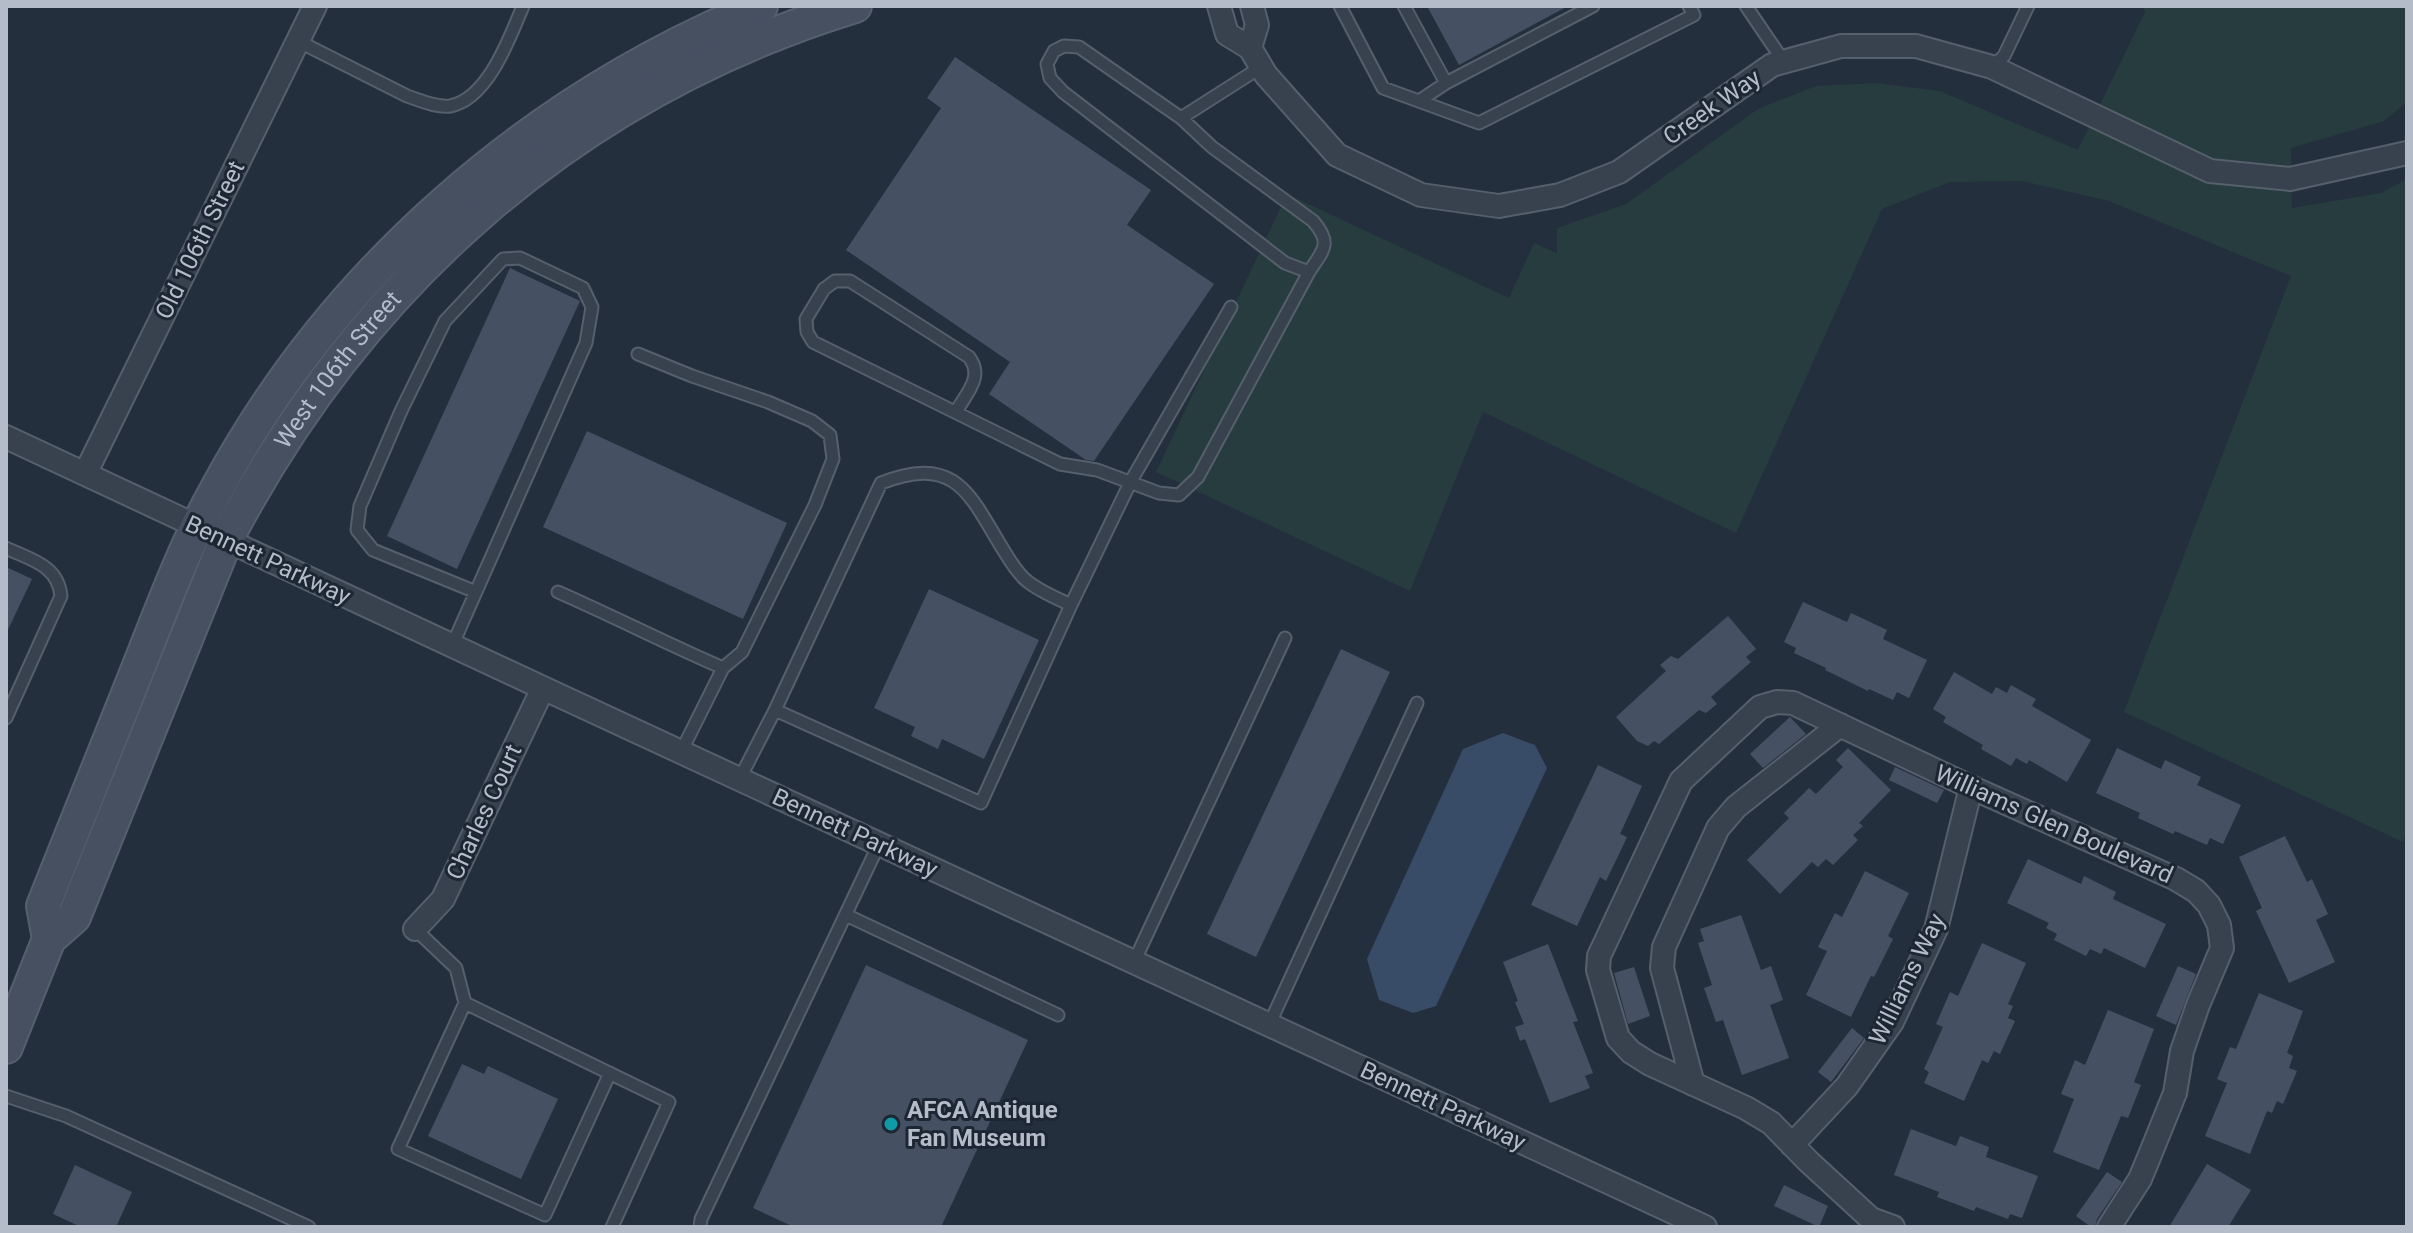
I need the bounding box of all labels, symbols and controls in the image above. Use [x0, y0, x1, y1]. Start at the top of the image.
street label: Creek Way [1658, 63, 1767, 151]
street label: Old 106th Street [150, 156, 250, 324]
street label: West 106th Street [269, 285, 407, 454]
street label: Bennett Parkway [181, 509, 356, 611]
street label: Charles Court [440, 740, 528, 884]
street label: Williams Glen Boulevard [1931, 759, 2177, 889]
street label: Bennett Parkway [768, 782, 943, 884]
street label: Williams Way [1863, 908, 1951, 1049]
street label: Bennett Parkway [1356, 1055, 1531, 1157]
place label: AFCA Antique Fan Museum [907, 1096, 1058, 1152]
marker: AFCA Antique Fan Museum [882, 1115, 900, 1133]

